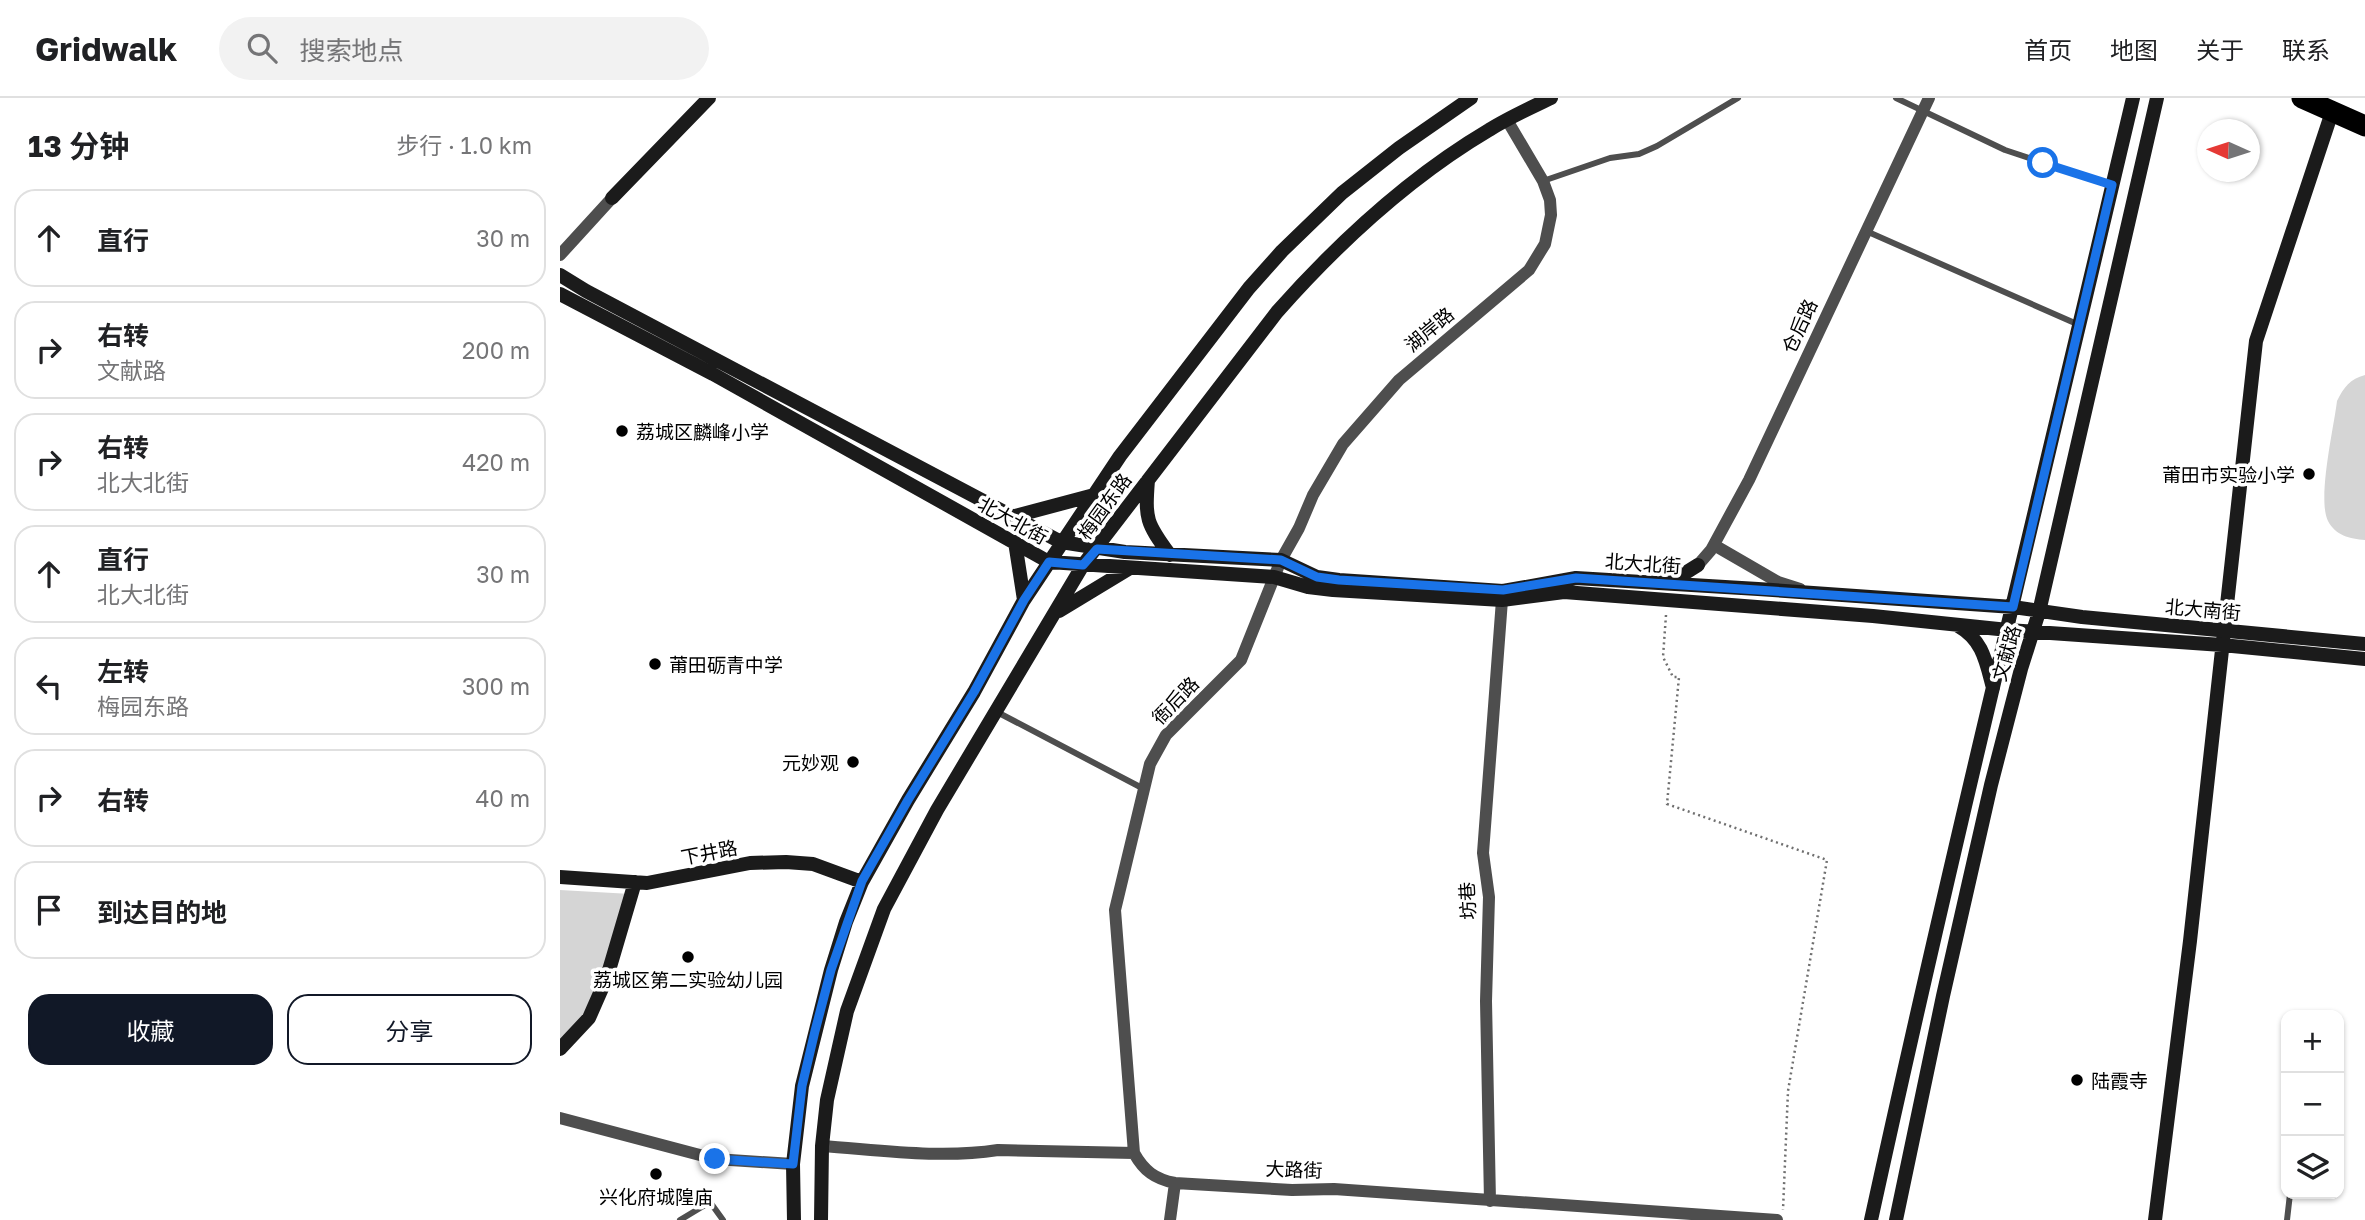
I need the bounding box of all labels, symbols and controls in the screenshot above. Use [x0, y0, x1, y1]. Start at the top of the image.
search box [219, 17, 709, 80]
text: Gridwalk [35, 29, 177, 68]
icon: search [243, 29, 281, 67]
text: 搜索地点 [299, 35, 403, 66]
text: 首页 [2024, 35, 2072, 64]
text: 地图 [2110, 35, 2158, 64]
text: 关于 [2196, 35, 2244, 64]
text: 联系 [2282, 35, 2330, 64]
north arrow [2197, 119, 2260, 182]
text: 13 分钟 [28, 128, 129, 164]
text: 步行 · 1.0 km [396, 131, 532, 159]
route start [2027, 147, 2058, 178]
icon: ahead [30, 219, 68, 257]
text: 30 m [476, 224, 530, 252]
text: 直行 [97, 225, 149, 256]
street label: 仓后路 [1777, 295, 1821, 357]
street label: 湖岸路 [1400, 302, 1458, 356]
text: 右转 [97, 320, 149, 351]
icon: right [30, 331, 68, 369]
text: 200 m [462, 336, 530, 364]
text: 文献路 [97, 356, 166, 384]
place label: 荔城区麟峰小学 [636, 420, 769, 443]
marker: 荔城区麟峰小学 [614, 423, 630, 439]
text: 右转 [97, 432, 149, 463]
icon: right [30, 443, 68, 481]
text: 420 m [462, 448, 530, 476]
place label: 莆田市实验小学 [2162, 463, 2295, 486]
marker: 莆田市实验小学 [2301, 466, 2317, 482]
text: 北大北街 [97, 468, 189, 496]
street label: 梅园东路 [1072, 468, 1136, 544]
street label: 北大北街 [974, 492, 1052, 548]
text: 直行 [97, 544, 149, 575]
street label: 北大北街 [1604, 549, 1682, 577]
icon: ahead [30, 555, 68, 593]
text: 30 m [476, 560, 530, 588]
text: 北大北街 [97, 580, 189, 608]
street label: 北大南街 [2164, 594, 2242, 624]
street label: 文献路 [1987, 622, 2025, 684]
place label: 莆田砺青中学 [669, 653, 783, 676]
text: 左转 [97, 656, 149, 687]
marker: 莆田砺青中学 [647, 656, 663, 672]
icon: left [30, 667, 68, 705]
text: 300 m [462, 672, 530, 700]
street label: 衙后路 [1147, 672, 1203, 728]
text: 梅园东路 [97, 692, 189, 720]
place label: 元妙观 [782, 751, 839, 774]
marker: 元妙观 [845, 754, 861, 770]
icon: right [30, 779, 68, 817]
text: 40 m [476, 784, 530, 812]
text: 右转 [97, 785, 149, 816]
street label: 下井路 [679, 835, 739, 869]
street label: 坊巷 [1455, 881, 1479, 921]
icon: arrive [30, 891, 68, 929]
text: 到达目的地 [97, 897, 227, 928]
marker: 荔城区第二实验幼儿园 [680, 949, 696, 965]
place label: 荔城区第二实验幼儿园 [593, 968, 783, 991]
button: 收藏 [28, 994, 273, 1065]
button: 分享 [287, 994, 532, 1065]
map controls [2281, 1010, 2344, 1199]
button: + [2281, 1010, 2344, 1073]
place label: 陆霞寺 [2091, 1069, 2148, 1092]
marker: 陆霞寺 [2069, 1072, 2085, 1088]
button: − [2281, 1073, 2344, 1136]
button: layers [2281, 1136, 2344, 1199]
route end [699, 1143, 730, 1174]
street label: 大路街 [1265, 1157, 1323, 1181]
marker: 兴化府城隍庙 [648, 1166, 664, 1182]
place label: 兴化府城隍庙 [599, 1185, 713, 1208]

